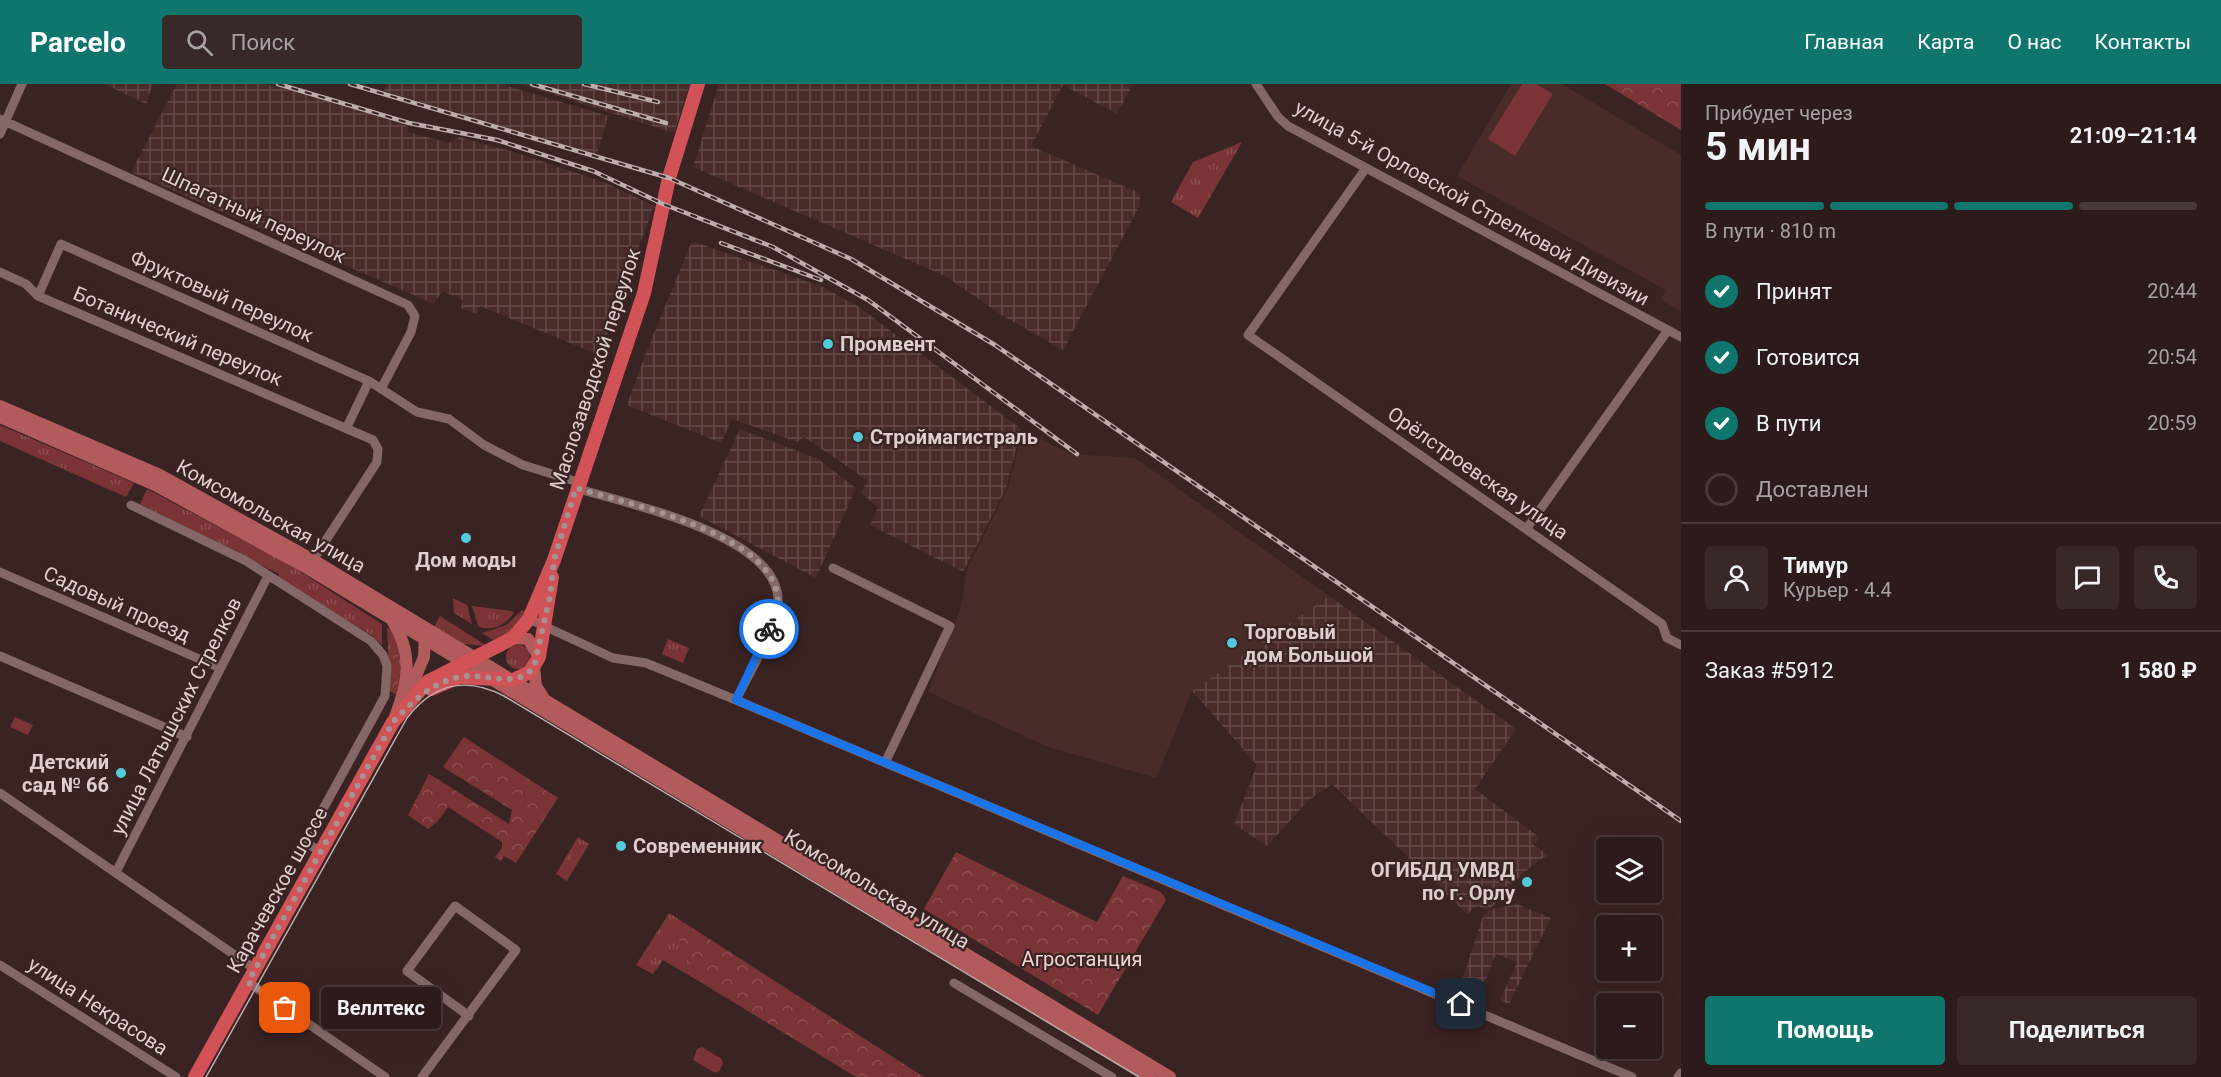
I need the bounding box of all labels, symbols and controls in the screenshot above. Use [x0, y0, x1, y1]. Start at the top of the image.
search box [162, 15, 582, 69]
text: Parcelo [30, 26, 126, 59]
icon: search [183, 26, 216, 59]
text: Поиск [231, 30, 295, 55]
text: Главная [1804, 30, 1884, 54]
text: Карта [1917, 30, 1974, 54]
text: О нас [2007, 30, 2062, 54]
text: Контакты [2095, 30, 2191, 54]
street label: улица 5-й Орловской Стрелковой Дивизии [1291, 95, 1653, 311]
text: Прибудет через [1705, 101, 1853, 125]
text: 21:09–21:14 [2070, 123, 2197, 148]
text: 5 мин [1705, 124, 1811, 170]
street label: Шпагатный переулок [158, 162, 350, 268]
text: В пути · 810 m [1705, 219, 1836, 243]
street label: Фруктовый переулок [127, 245, 317, 347]
street label: Маслозаводской переулок [545, 245, 646, 493]
icon: check [1705, 275, 1738, 308]
text: Принят [1756, 279, 1832, 304]
text: 20:44 [2147, 279, 2197, 303]
street label: Ботанический переулок [70, 281, 286, 391]
place label: Промвент [840, 332, 936, 356]
marker: Промвент [821, 337, 835, 351]
icon: check [1705, 341, 1738, 374]
text: Готовится [1756, 345, 1860, 370]
text: 20:54 [2147, 345, 2197, 369]
street label: Орёлстроевская улица [1383, 402, 1573, 544]
icon: check [1705, 407, 1738, 440]
text: В пути [1756, 411, 1822, 436]
text: 20:59 [2147, 411, 2197, 435]
place label: Строймагистраль [870, 425, 1038, 449]
marker: Строймагистраль [851, 430, 865, 444]
street label: Комсомольская улица [172, 454, 370, 578]
text: Доставлен [1756, 477, 1869, 502]
marker: Дом моды [459, 531, 473, 545]
button: person [1705, 546, 1768, 609]
button: chat [2056, 546, 2119, 609]
button: phone [2134, 546, 2197, 609]
place label: Дом моды [415, 548, 517, 572]
text: Тимур [1783, 553, 1848, 578]
street label: Садовый проезд [40, 561, 194, 647]
text: Курьер · 4.4 [1783, 578, 1892, 602]
street label: улица Латышских Стрелков [106, 593, 246, 839]
courier [739, 599, 799, 659]
icon: bike [753, 613, 786, 646]
place label: Торговый дом Большой [1244, 620, 1373, 667]
marker: Торговый дом Большой [1225, 636, 1239, 650]
text: Заказ #5912 [1705, 658, 1834, 683]
text: 1 580 ₽ [2120, 658, 2197, 683]
place label: Детский сад № 66 [22, 750, 109, 797]
marker: Детский сад № 66 [114, 766, 128, 780]
street label: Карачевское шоссе [221, 803, 333, 977]
street label: Комсомольская улица [780, 824, 974, 954]
place label: Современник [633, 834, 763, 858]
map controls [1596, 837, 1662, 1059]
button: layers [1596, 837, 1662, 903]
marker: Современник [614, 839, 628, 853]
place label: ОГИБДД УМВД по г. Орлу [1371, 858, 1516, 905]
marker: ОГИБДД УМВД по г. Орлу [1520, 875, 1534, 889]
button: + [1596, 915, 1662, 981]
park label: Агростанция [1022, 947, 1142, 971]
street label: улица Некрасова [24, 952, 172, 1060]
pin [1435, 978, 1486, 1029]
pin [259, 982, 310, 1033]
callout: Веллтекс [321, 987, 441, 1029]
icon: home [1444, 987, 1477, 1020]
icon: bag [268, 991, 301, 1024]
button: − [1596, 993, 1662, 1059]
text: Веллтекс [337, 996, 425, 1020]
button: Помощь [1705, 996, 1945, 1065]
button: Поделиться [1957, 996, 2197, 1065]

